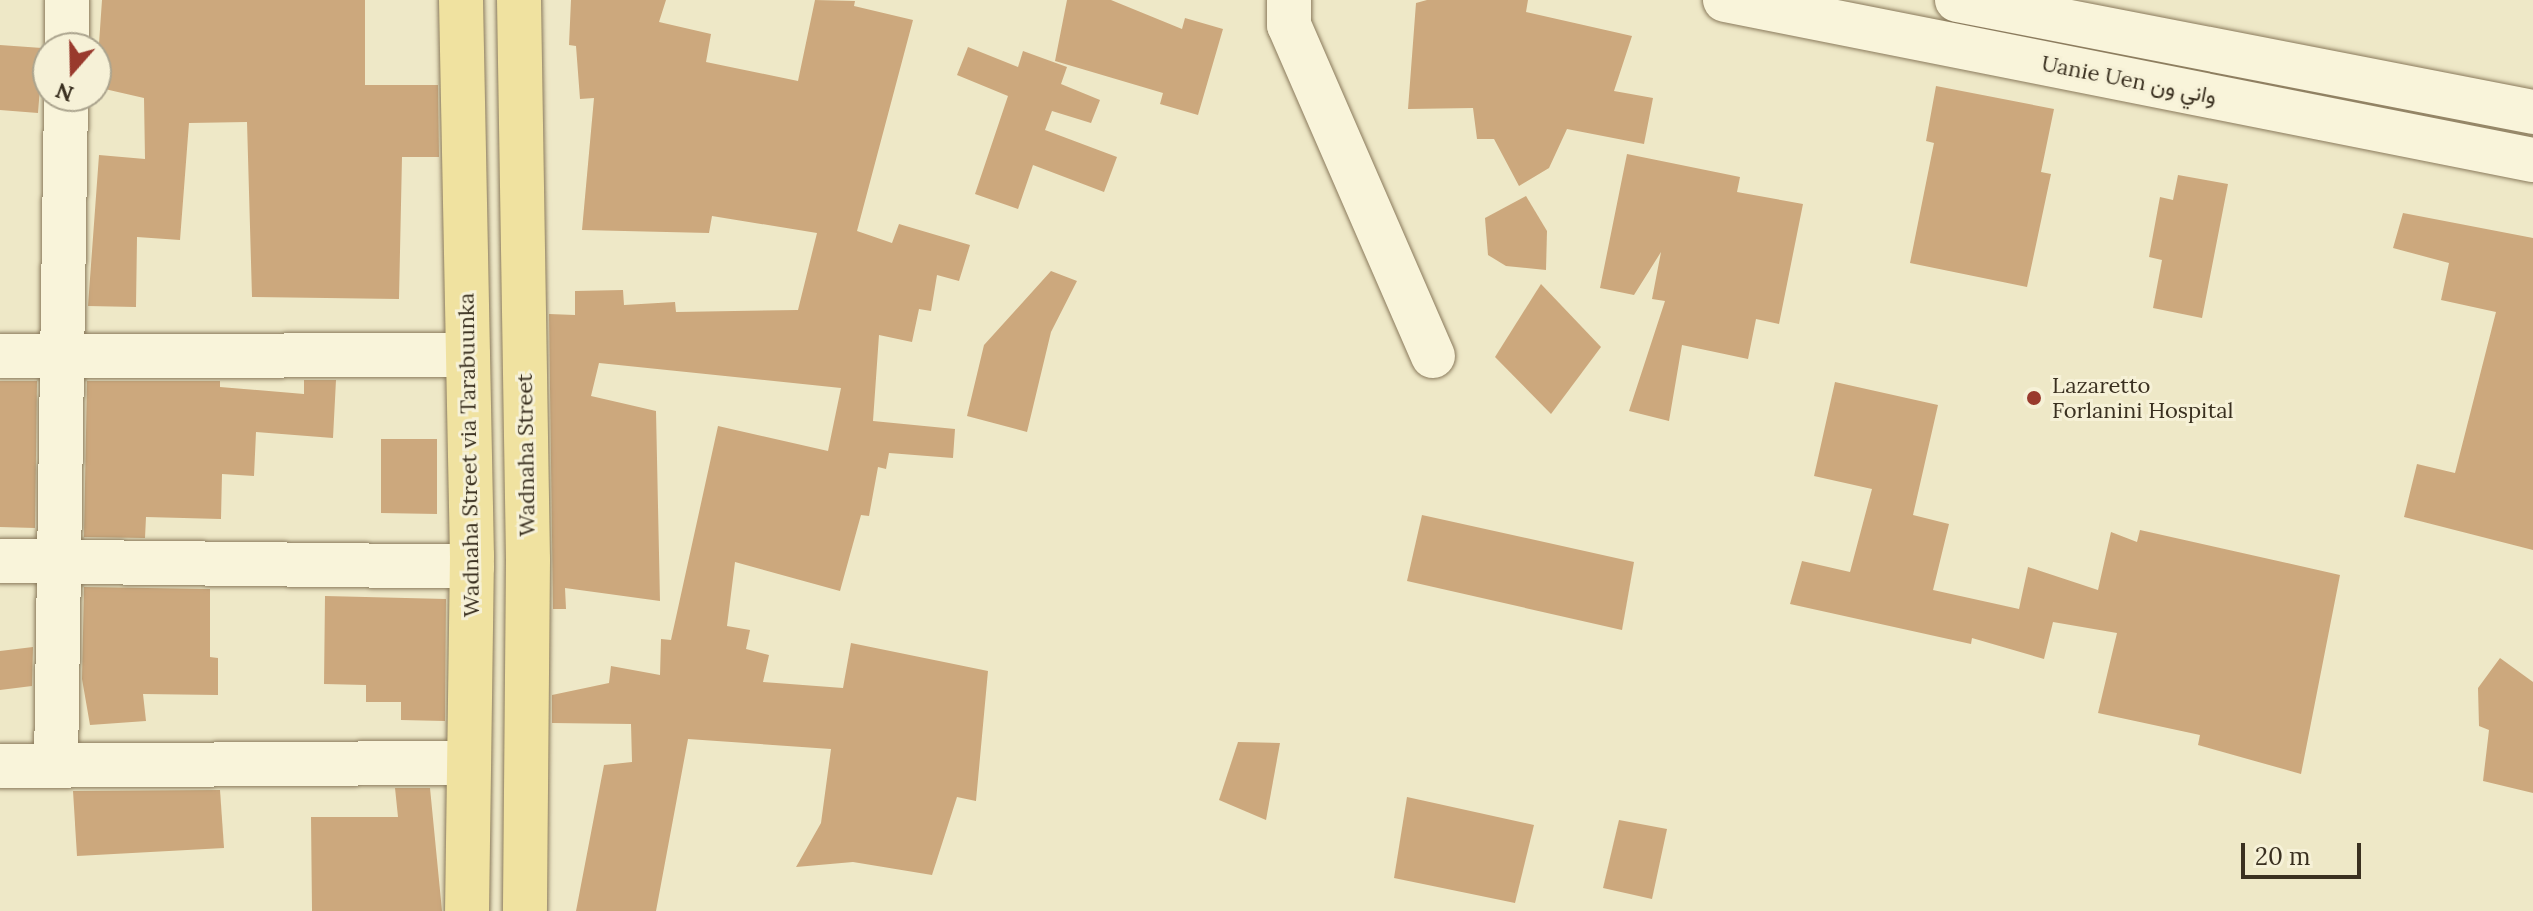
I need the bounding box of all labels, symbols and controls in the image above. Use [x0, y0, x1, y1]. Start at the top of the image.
north arrow [32, 32, 112, 112]
street label: Uanie Uen واني ون [2039, 50, 2219, 110]
text: N [52, 77, 77, 109]
street label: Wadnaha Street via Tarabuunka [453, 293, 485, 617]
place label: Lazaretto Forlanini Hospital [2052, 372, 2233, 424]
street label: Wadnaha Street [511, 373, 541, 537]
marker: Lazaretto Forlanini Hospital [2023, 387, 2045, 409]
scale bar [2245, 827, 2365, 877]
text: 20 m [2255, 841, 2311, 872]

